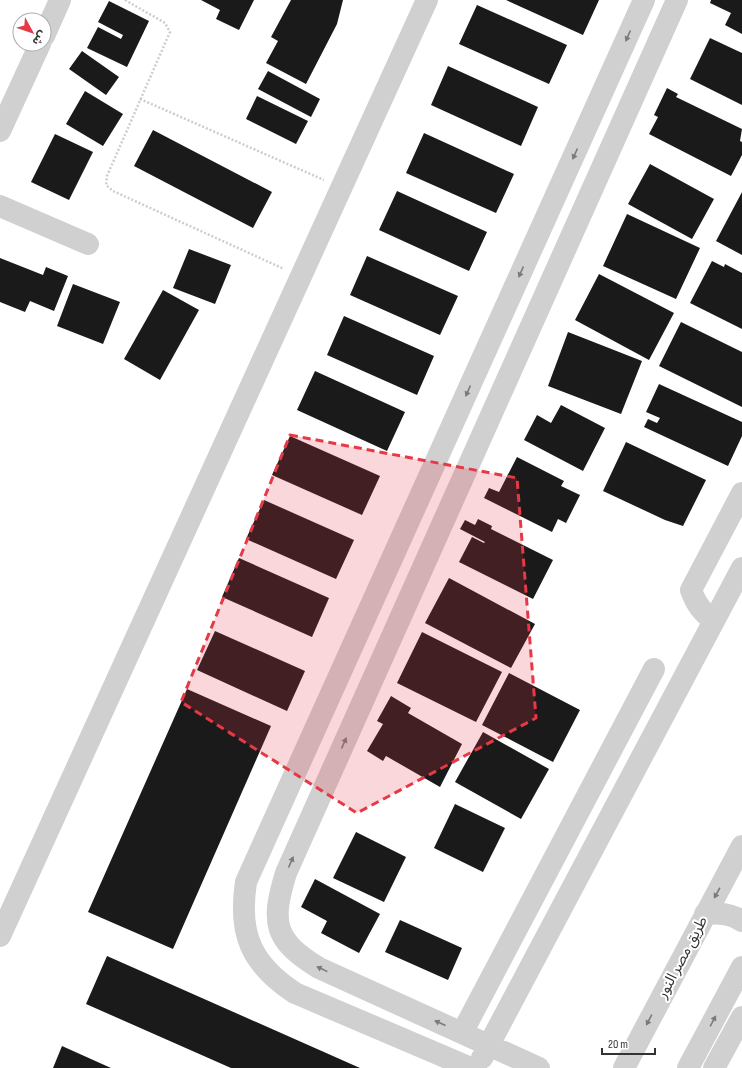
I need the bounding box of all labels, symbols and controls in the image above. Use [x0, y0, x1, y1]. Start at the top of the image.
north arrow [12, 12, 52, 52]
text: ش [29, 28, 49, 48]
one-way arrow [625, 30, 631, 42]
one-way arrow [572, 148, 578, 160]
one-way arrow [518, 267, 524, 278]
one-way arrow [465, 385, 471, 397]
one-way arrow [341, 738, 347, 749]
one-way arrow [288, 856, 294, 867]
one-way arrow [713, 887, 720, 899]
street label: طريق مصر النور [652, 913, 712, 1002]
one-way arrow [316, 966, 328, 972]
one-way arrow [646, 1014, 652, 1026]
one-way arrow [710, 1016, 716, 1027]
one-way arrow [434, 1020, 446, 1026]
scale bar [602, 1030, 655, 1056]
text: 20 m [608, 1037, 628, 1052]

